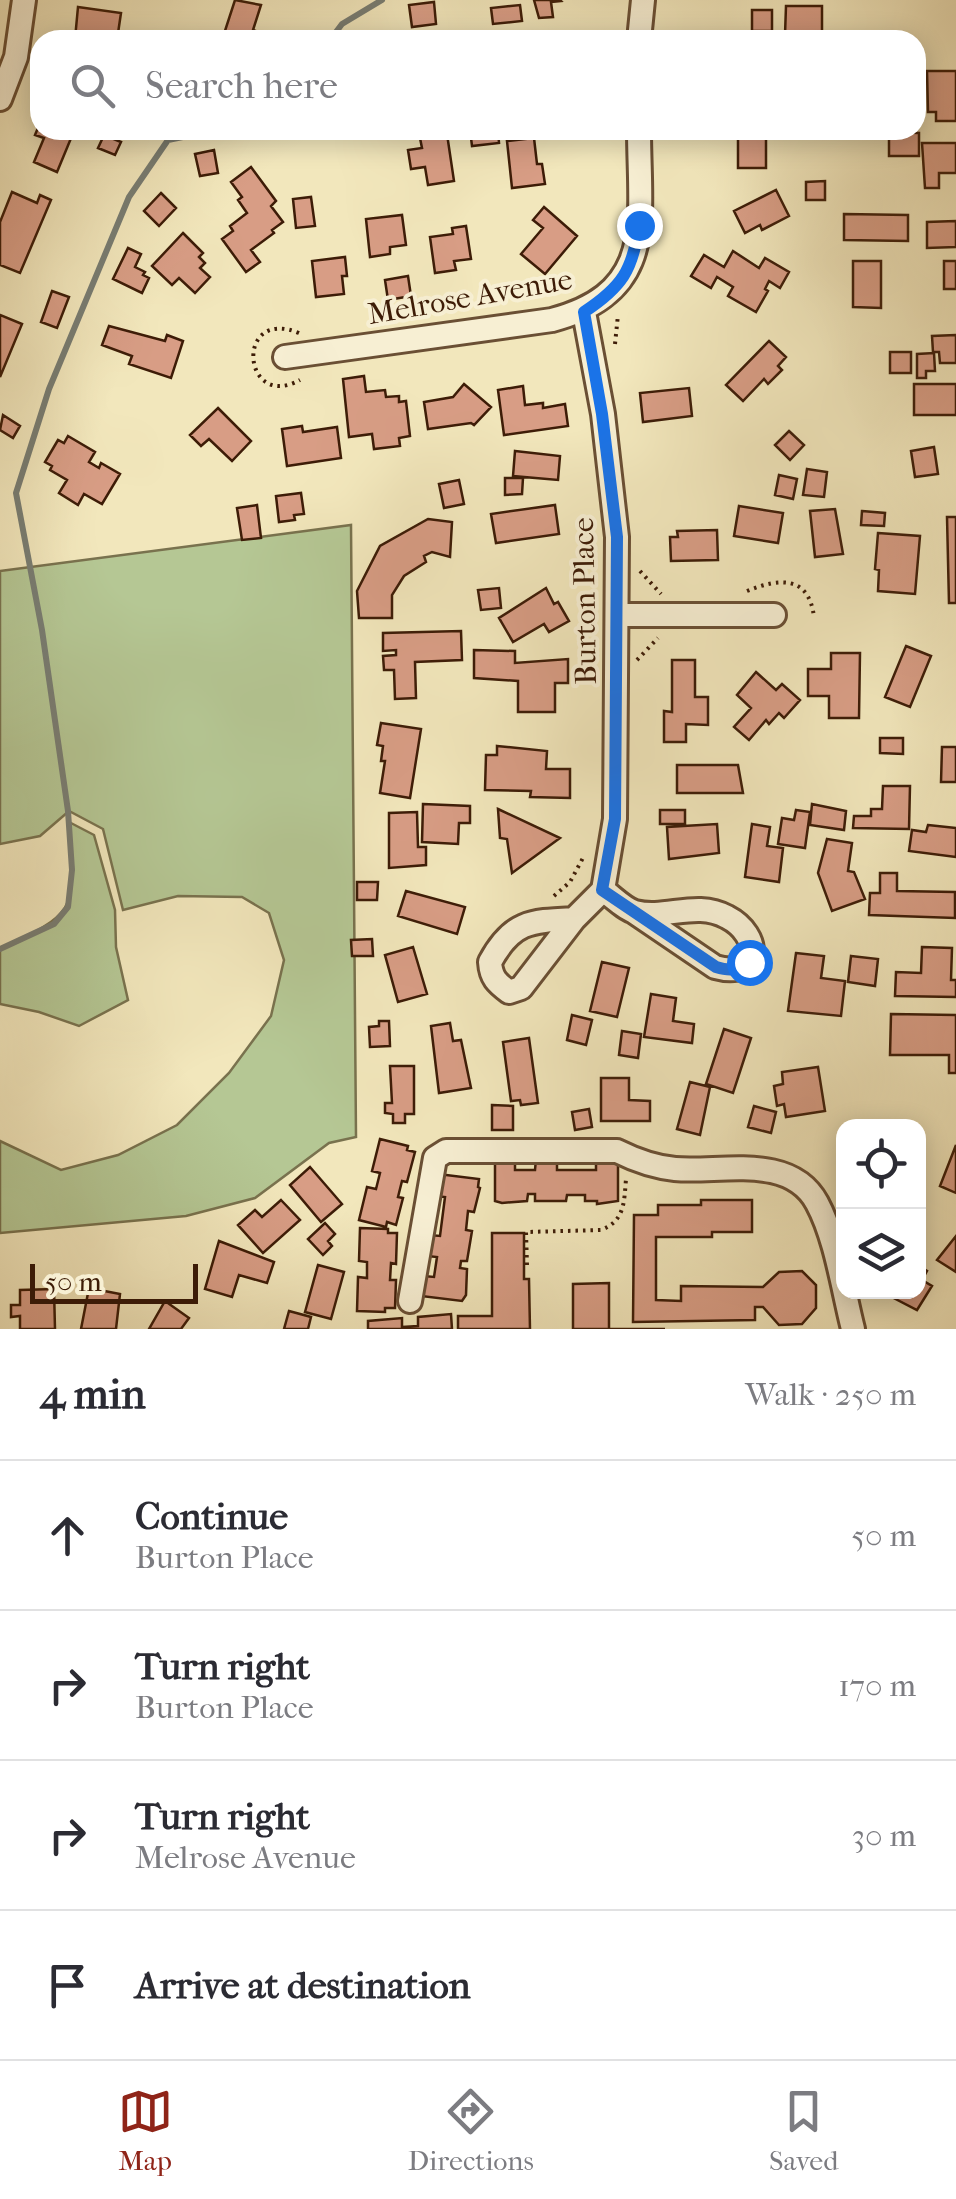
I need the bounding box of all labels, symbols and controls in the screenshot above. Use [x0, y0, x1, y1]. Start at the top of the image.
search box [30, 30, 926, 140]
icon: search [65, 58, 120, 113]
text: Search here [145, 63, 338, 108]
route end [617, 203, 663, 249]
street label: Melrose Avenue [365, 262, 575, 332]
street label: Burton Place [566, 517, 604, 685]
route start [727, 940, 773, 986]
map controls [836, 1119, 926, 1299]
button: locate [836, 1119, 926, 1209]
button: layers [836, 1209, 926, 1299]
scale bar [30, 1259, 198, 1304]
text: 50 m [45, 1265, 102, 1298]
text: 4 min [40, 1370, 146, 1419]
text: Walk · 250 m [745, 1376, 916, 1413]
text: Continue [135, 1494, 288, 1539]
icon: ahead [40, 1508, 95, 1563]
text: 50 m [851, 1517, 916, 1554]
text: Burton Place [135, 1539, 313, 1576]
text: Turn right [135, 1644, 310, 1689]
icon: right [40, 1658, 95, 1713]
text: 170 m [838, 1667, 916, 1704]
text: Burton Place [135, 1689, 313, 1726]
text: Turn right [135, 1794, 310, 1839]
icon: right [40, 1808, 95, 1863]
text: 30 m [852, 1817, 916, 1854]
text: Melrose Avenue [135, 1839, 356, 1876]
icon: arrive [40, 1958, 95, 2013]
text: Arrive at destination [135, 1963, 471, 2008]
tab: Map [118, 2084, 173, 2177]
tab: Directions [408, 2084, 534, 2177]
tab: Saved [769, 2084, 838, 2177]

